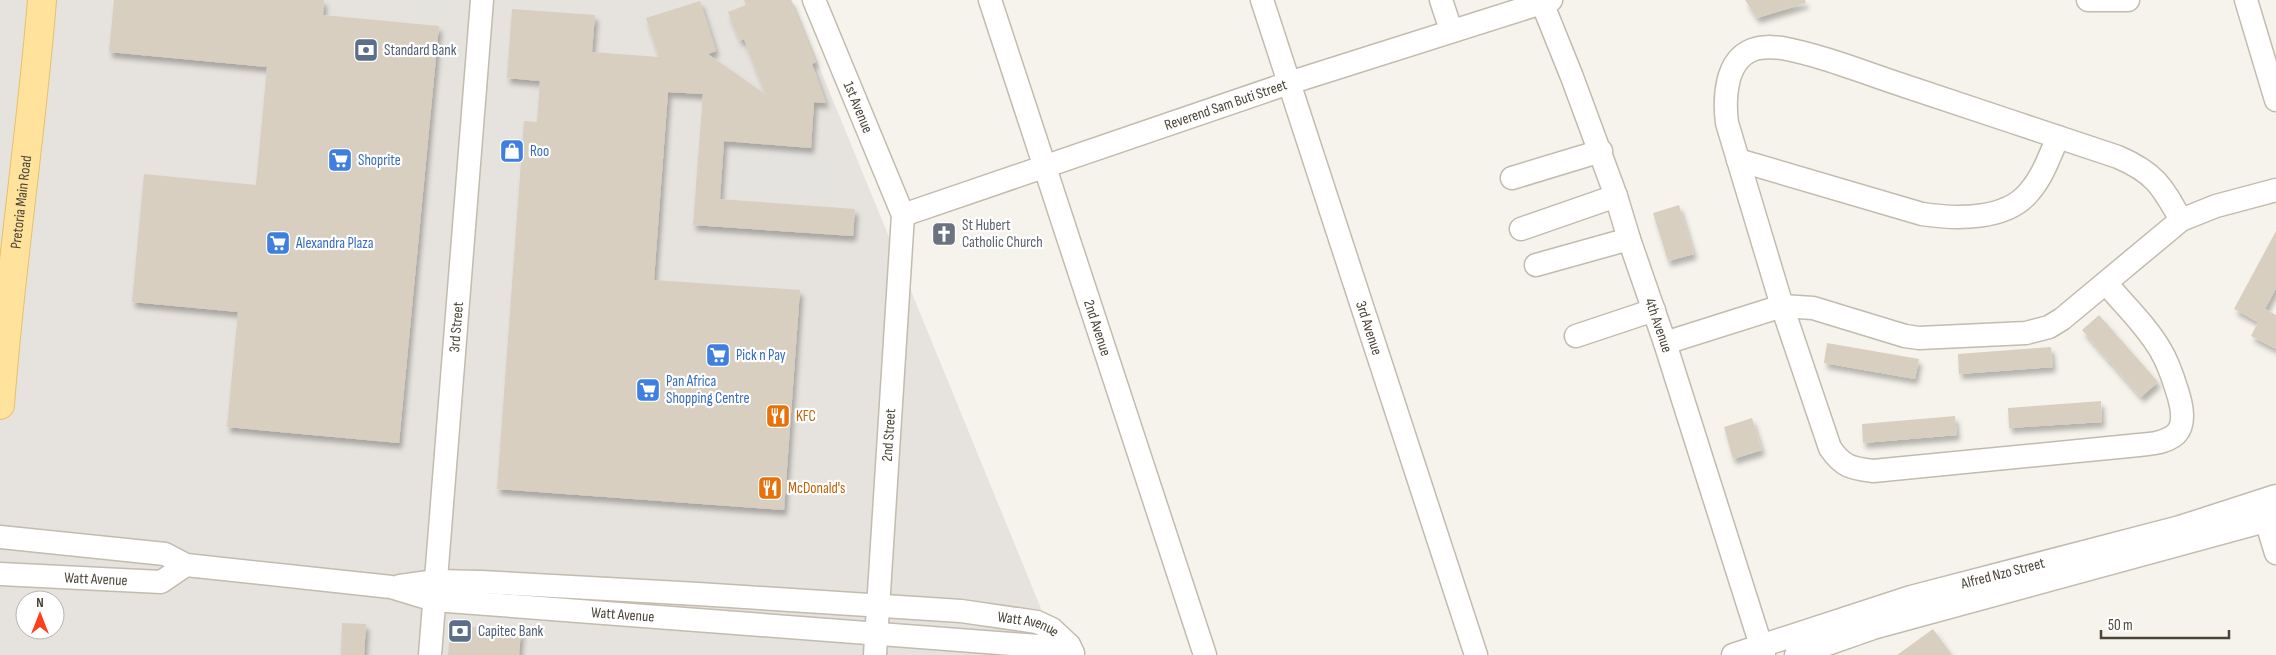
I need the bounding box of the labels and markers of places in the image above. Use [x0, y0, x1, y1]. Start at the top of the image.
bank icon: Standard Bank [353, 37, 379, 63]
place label: Standard Bank [384, 41, 457, 60]
shop icon: Roo [499, 138, 525, 164]
place label: Roo [530, 142, 549, 161]
supermarket icon: Shoprite [327, 147, 353, 173]
place label: Shoprite [358, 151, 401, 170]
place label: St Hubert Catholic Church [962, 216, 1043, 252]
church icon: St Hubert Catholic Church [931, 221, 957, 247]
supermarket icon: Alexandra Plaza [265, 230, 291, 256]
place label: Alexandra Plaza [295, 234, 374, 253]
supermarket icon: Pick n Pay [705, 342, 731, 368]
place label: Pick n Pay [736, 346, 786, 365]
place label: Pan Africa Shopping Centre [666, 372, 749, 408]
supermarket icon: Pan Africa Shopping Centre [635, 377, 661, 403]
restaurant icon: KFC [765, 403, 791, 429]
place label: KFC [796, 407, 816, 426]
restaurant icon: McDonald's [757, 475, 783, 501]
place label: McDonald's [788, 479, 846, 498]
bank icon: Capitec Bank [447, 618, 473, 644]
place label: Capitec Bank [478, 622, 544, 641]

